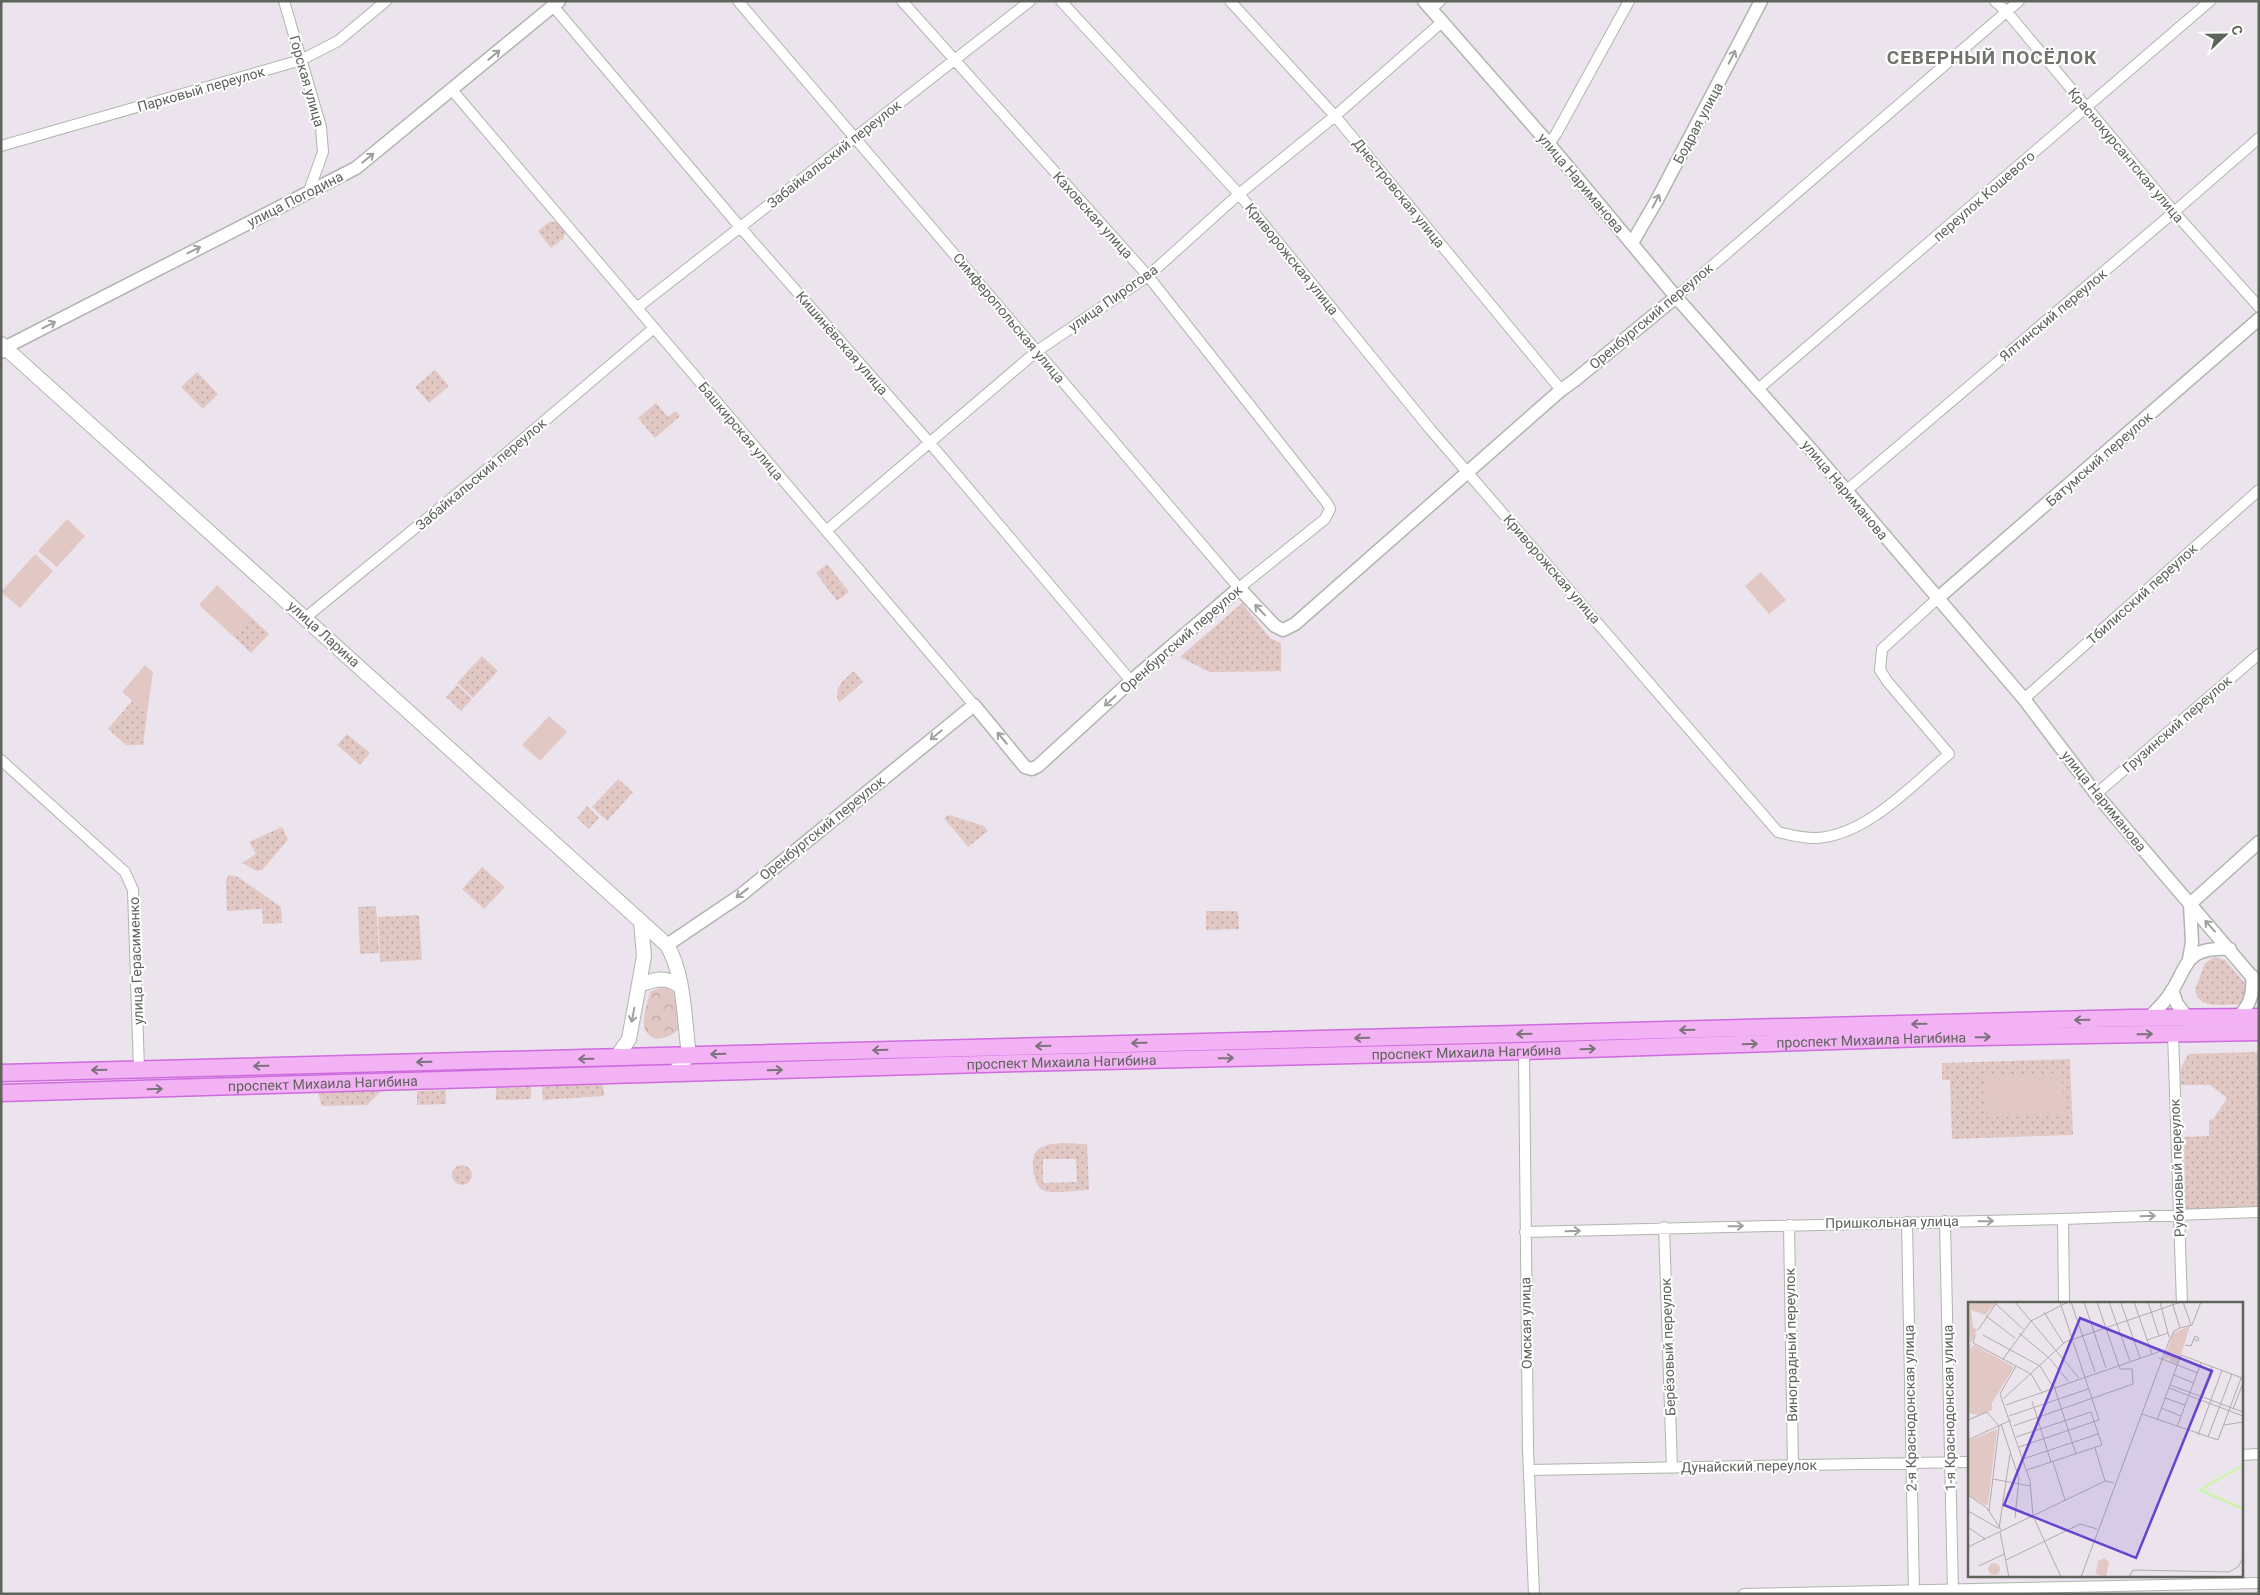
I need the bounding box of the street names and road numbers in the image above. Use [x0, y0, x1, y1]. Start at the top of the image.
street label: Горская улица [286, 33, 328, 129]
street label: Парковый переулок [135, 63, 267, 115]
street label: Бодрая улица [1670, 80, 1726, 166]
street label: Краснокурсантская улица [2065, 84, 2187, 226]
street label: Забайкальский переулок [764, 96, 904, 211]
street label: улица Нариманова [1535, 130, 1627, 236]
street label: Днестровская улица [1350, 135, 1448, 251]
street label: переулок Кошевого [1930, 148, 2038, 244]
street label: улица Погодина [244, 168, 346, 230]
street label: Каховская улица [1050, 168, 1136, 262]
street label: Криворожская улица [1242, 200, 1342, 318]
street label: Симферопольская улица [950, 250, 1068, 386]
street label: Оренбургский переулок [1586, 259, 1716, 372]
street label: улица Пирогова [1065, 261, 1161, 335]
street label: Ялтинский переулок [1996, 265, 2110, 365]
street label: Кишинёвская улица [793, 288, 891, 398]
street label: Башкирская улица [695, 379, 787, 483]
street label: Батумский переулок [2043, 408, 2156, 509]
street label: Забайкальский переулок [412, 414, 550, 533]
street label: улица Нариманова [1799, 437, 1891, 543]
street label: Криворожская улица [1500, 511, 1604, 627]
street label: Тбилисский переулок [2084, 540, 2201, 648]
street label: Оренбургский переулок [1117, 581, 1246, 696]
street label: улица Ларина [285, 598, 363, 670]
street label: Грузинский переулок [2119, 672, 2235, 776]
street label: улица Нариманова [2058, 747, 2150, 855]
street label: Оренбургский переулок [756, 772, 888, 883]
street label: улица Герасименко [126, 897, 146, 1025]
street label: проспект Михаила Нагибина [1776, 1029, 1966, 1051]
street label: проспект Михаила Нагибина [1371, 1042, 1562, 1063]
street label: проспект Михаила Нагибина [966, 1052, 1157, 1073]
street label: проспект Михаила Нагибина [228, 1073, 418, 1094]
street label: Рубиновый переулок [2167, 1098, 2187, 1237]
street label: Пришкольная улица [1825, 1213, 1959, 1231]
street label: Виноградный переулок [1782, 1268, 1800, 1422]
street label: Омская улица [1517, 1277, 1535, 1369]
street label: Берёзовый переулок [1658, 1277, 1678, 1416]
street label: 2-я Краснодонская улица [1901, 1325, 1919, 1491]
street label: 1-я Краснодонская улица [1940, 1325, 1958, 1491]
street label: Дунайский переулок [1681, 1457, 1818, 1475]

